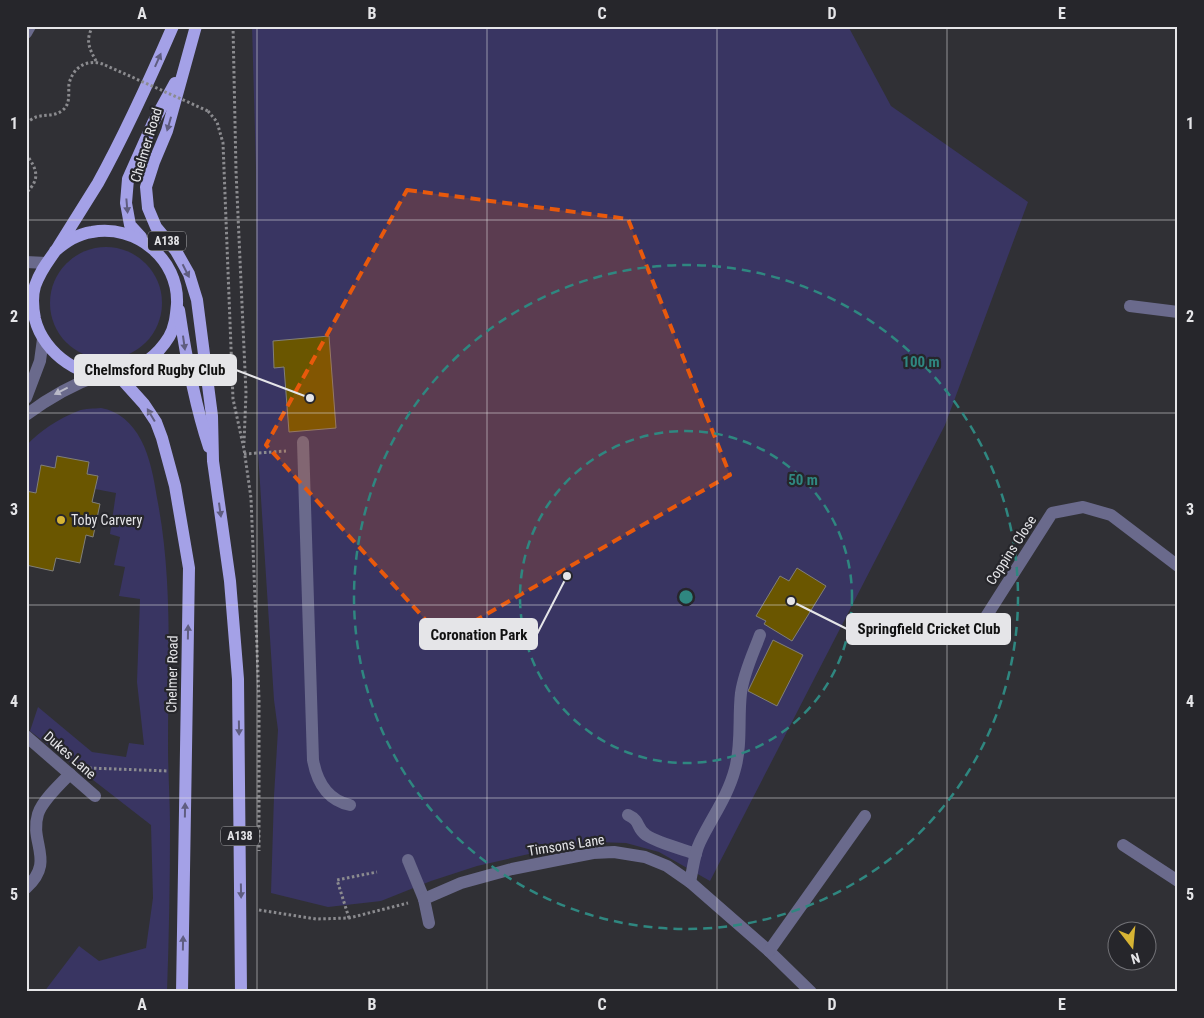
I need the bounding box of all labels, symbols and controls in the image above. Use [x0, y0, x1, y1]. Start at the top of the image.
text: A [137, 4, 147, 23]
text: B [368, 4, 377, 23]
text: C [597, 4, 607, 23]
text: D [827, 4, 837, 23]
text: E [1058, 4, 1066, 23]
one-way arrow [155, 53, 163, 67]
street label: Chelmer Road [127, 106, 165, 184]
text: 1 [10, 114, 18, 133]
text: 1 [1186, 114, 1194, 133]
one-way arrow [165, 116, 173, 131]
one-way arrow [123, 198, 131, 214]
road number: A138 [148, 232, 186, 250]
one-way arrow [182, 263, 190, 278]
text: 2 [10, 307, 18, 326]
text: 2 [1186, 307, 1194, 326]
one-way arrow [181, 336, 189, 352]
text: 100 m [902, 353, 940, 371]
callout: Chelmsford Rugby Club [75, 355, 236, 385]
text: Chelmsford Rugby Club [85, 361, 225, 379]
one-way arrow [54, 387, 68, 396]
one-way arrow [147, 409, 156, 422]
text: 50 m [788, 471, 818, 489]
text: 3 [10, 500, 18, 519]
text: 3 [1186, 500, 1194, 519]
one-way arrow [216, 502, 224, 518]
place label: Toby Carvery [71, 512, 142, 528]
street label: Coppins Close [983, 512, 1040, 588]
marker: Toby Carvery [55, 514, 67, 526]
centre of rings [677, 588, 695, 606]
callout: Springfield Cricket Club [847, 614, 1010, 644]
callout: Coronation Park [420, 619, 537, 649]
text: Springfield Cricket Club [858, 620, 1000, 638]
one-way arrow [184, 624, 192, 640]
text: Coronation Park [431, 626, 528, 644]
street label: Chelmer Road [163, 635, 181, 713]
text: 4 [10, 692, 18, 711]
text: 4 [1186, 692, 1194, 711]
one-way arrow [235, 720, 243, 736]
street label: Dukes Lane [41, 728, 100, 782]
one-way arrow [181, 802, 189, 818]
road number: A138 [221, 826, 259, 846]
street label: Timsons Lane [526, 831, 606, 859]
one-way arrow [237, 883, 245, 899]
text: 5 [10, 885, 18, 904]
text: 5 [1186, 885, 1194, 904]
north arrow [1106, 920, 1156, 970]
one-way arrow [179, 935, 187, 951]
text: N [1129, 950, 1142, 967]
text: A [137, 995, 147, 1014]
text: B [368, 995, 377, 1014]
text: C [597, 995, 607, 1014]
text: D [827, 995, 837, 1014]
text: E [1058, 995, 1066, 1014]

